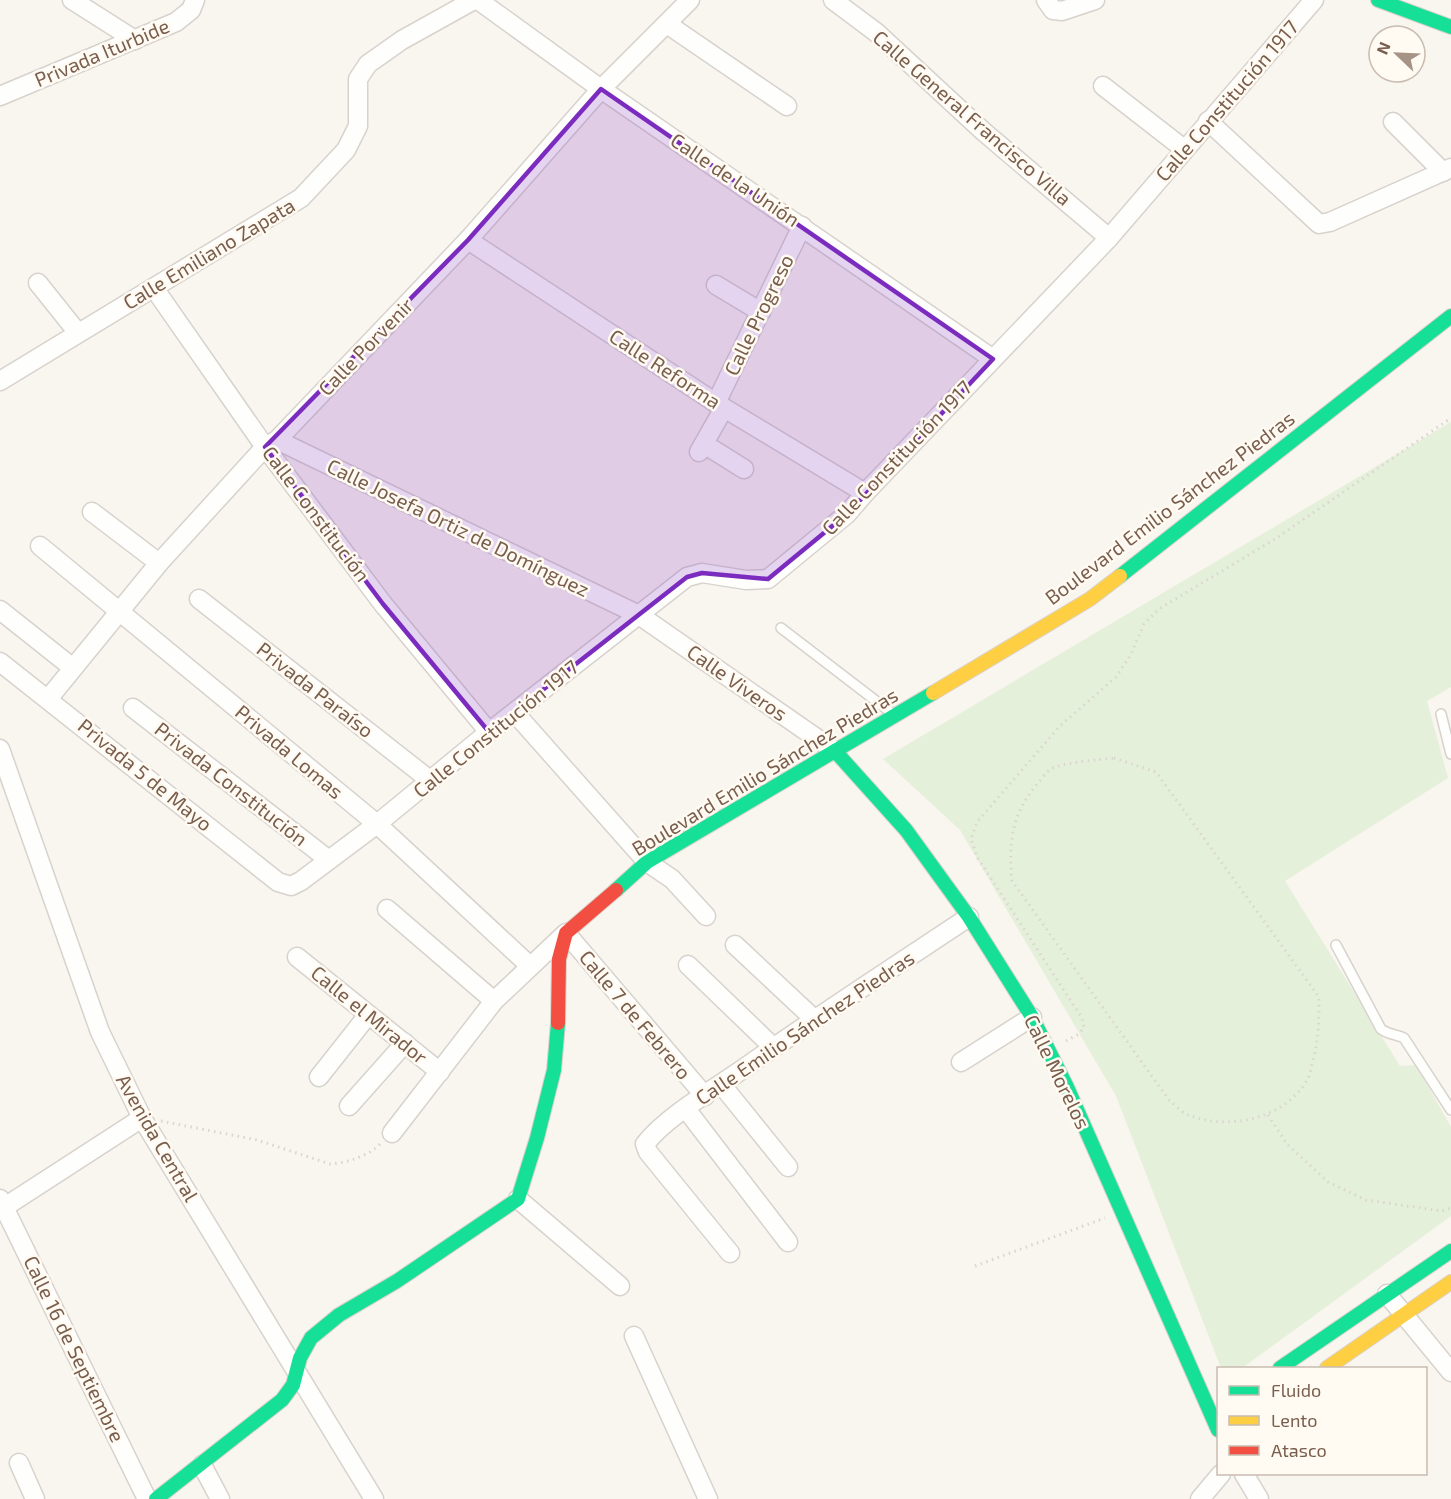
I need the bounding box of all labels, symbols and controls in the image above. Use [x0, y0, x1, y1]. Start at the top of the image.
street label: Privada Iturbide [31, 13, 173, 91]
street label: Calle Constitución 1917 [1150, 15, 1303, 186]
north arrow [1367, 24, 1427, 84]
street label: Calle General Francisco Villa [869, 25, 1077, 210]
text: N [1372, 39, 1394, 57]
street label: Calle de la Unión [667, 127, 805, 231]
street label: Calle Emiliano Zapata [118, 192, 299, 314]
street label: Calle Progreso [718, 250, 798, 379]
street label: Calle Porvenir [313, 293, 418, 400]
street label: Calle Reforma [605, 323, 726, 413]
street label: Calle Constitución 1917 [816, 375, 976, 540]
street label: Boulevard Emilio Sánchez Piedras [1040, 405, 1299, 609]
street label: Calle Constitución [258, 441, 376, 586]
street label: Calle Josefa Ortiz de Domínguez [323, 453, 593, 601]
street label: Privada Paraíso [253, 636, 379, 742]
street label: Calle Viveros [683, 639, 792, 725]
street label: Calle Constitución 1917 [408, 654, 583, 802]
street label: Boulevard Emilio Sánchez Piedras [627, 682, 902, 860]
street label: Privada Lomas [231, 699, 348, 803]
street label: Privada 5 de Mayo [74, 713, 217, 836]
street label: Privada Constitución [151, 716, 313, 850]
street label: Calle 7 de Febrero [575, 945, 697, 1084]
street label: Calle Emilio Sánchez Piedras [691, 945, 918, 1109]
street label: Calle el Mirador [307, 960, 433, 1068]
street label: Calle Morelos [1020, 1010, 1096, 1133]
street label: Avenida Central [112, 1070, 204, 1205]
street label: Calle 16 de Septiembre [19, 1252, 130, 1446]
legend [1217, 1367, 1427, 1475]
text: Fluido [1271, 1379, 1321, 1401]
text: Lento [1271, 1409, 1317, 1431]
text: Atasco [1271, 1439, 1327, 1461]

